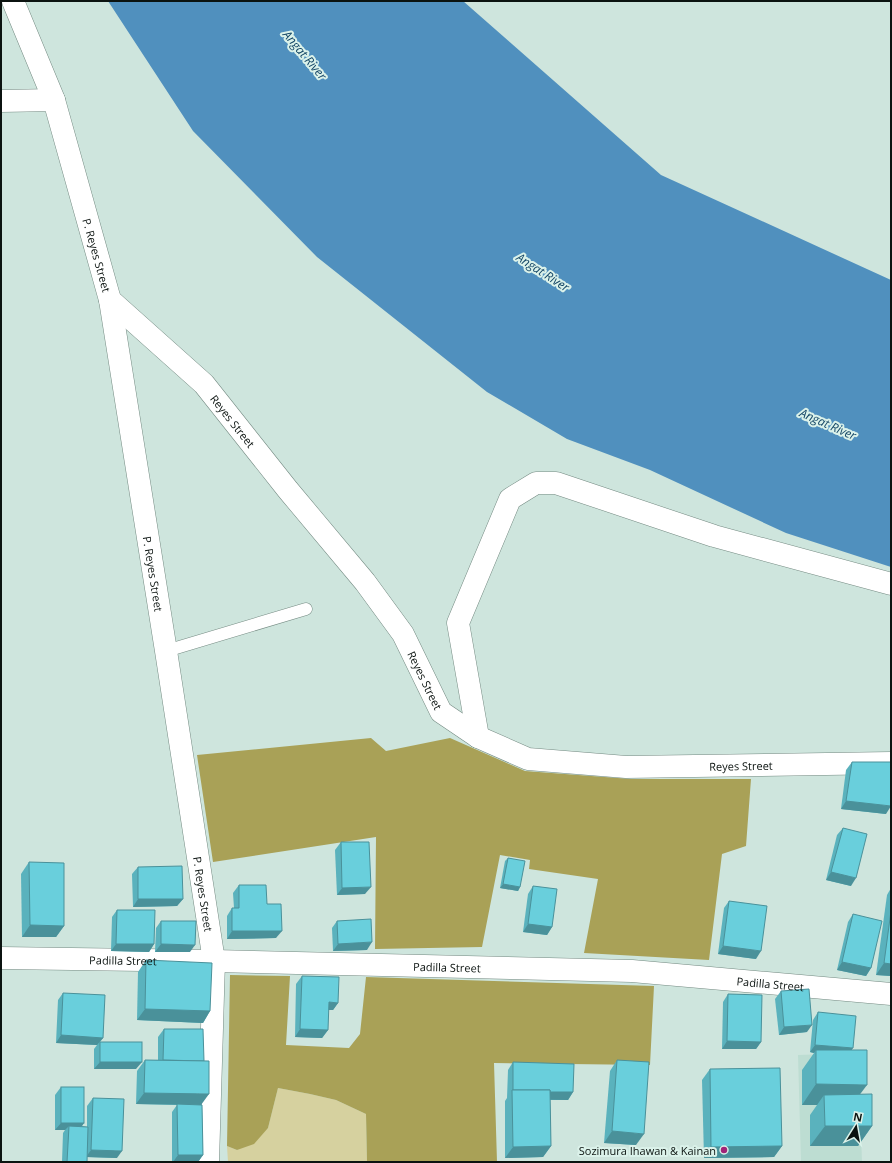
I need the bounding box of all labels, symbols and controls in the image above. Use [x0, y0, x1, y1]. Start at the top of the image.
water label: Angat River [279, 26, 332, 84]
street label: P. Reyes Street [80, 216, 115, 294]
water label: Angat River [512, 248, 574, 296]
street label: Reyes Street [208, 391, 259, 450]
water label: Angat River [796, 404, 860, 444]
street label: P. Reyes Street [140, 535, 167, 613]
street label: Reyes Street [405, 648, 446, 712]
street label: Reyes Street [709, 757, 773, 773]
street label: P. Reyes Street [190, 855, 217, 933]
street label: Padilla Street [89, 952, 157, 968]
street label: Padilla Street [413, 958, 481, 975]
street label: Padilla Street [736, 973, 805, 994]
north arrow [836, 1107, 876, 1147]
text: N [852, 1108, 864, 1125]
place label: Sozimura Ihawan & Kainan [579, 1143, 716, 1158]
marker: Sozimura Ihawan & Kainan [719, 1145, 729, 1155]

